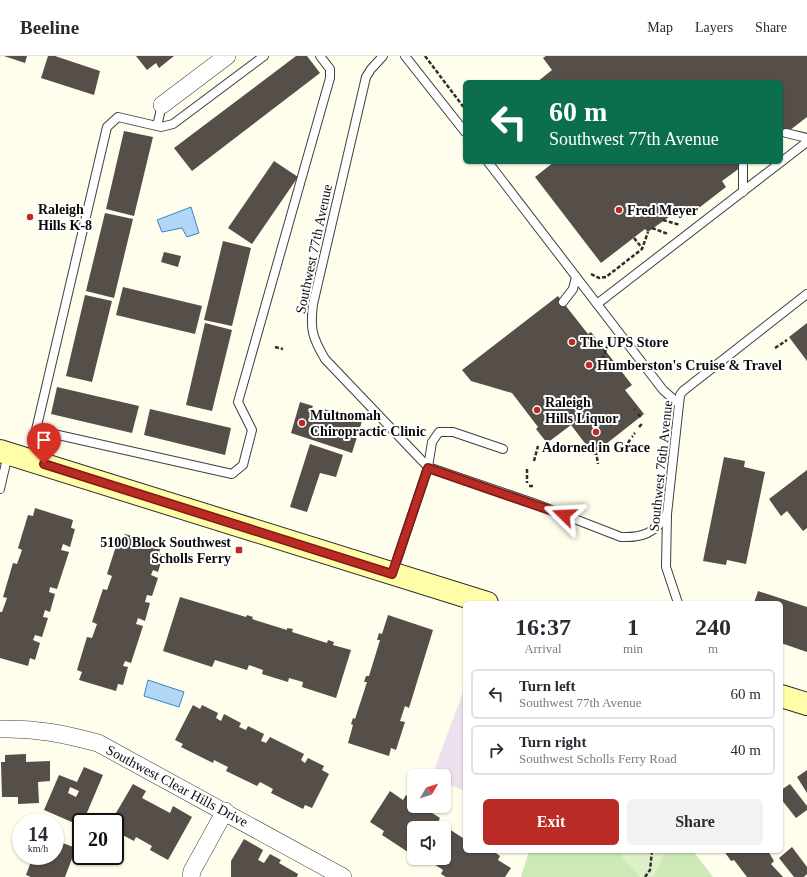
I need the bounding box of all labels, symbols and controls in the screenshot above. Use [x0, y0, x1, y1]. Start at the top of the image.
text: Beeline [20, 17, 79, 38]
text: Map [647, 20, 673, 35]
text: Layers [695, 20, 733, 35]
text: Share [755, 20, 787, 35]
icon: left [483, 96, 535, 148]
text: 60 m [549, 96, 607, 127]
text: Southwest 77th Avenue [549, 129, 719, 149]
street label: Southwest 77th Avenue [293, 183, 335, 315]
place label: Raleigh Hills K-8 [38, 202, 92, 233]
place label: Fred Meyer [627, 203, 698, 218]
marker: Fred Meyer [614, 205, 624, 215]
marker: Raleigh Hills K-8 [25, 212, 35, 222]
place label: The UPS Store [580, 335, 668, 350]
marker: The UPS Store [567, 337, 577, 347]
place label: Humberston's Cruise & Travel [597, 358, 782, 373]
marker: Humberston's Cruise & Travel [584, 360, 594, 370]
place label: Raleigh Hills Liquor [545, 395, 619, 426]
street label: Southwest 76th Avenue [647, 400, 675, 532]
marker: Raleigh Hills Liquor [532, 405, 542, 415]
place label: Multnomah Chiropractic Clinic [310, 408, 426, 439]
marker: Multnomah Chiropractic Clinic [297, 418, 307, 428]
pin [27, 423, 61, 464]
marker: Adorned in Grace [591, 427, 601, 437]
icon: arrive [33, 429, 55, 451]
place label: Adorned in Grace [542, 440, 650, 455]
position arrow [543, 494, 585, 536]
place label: 5100 Block Southwest Scholls Ferry [100, 535, 231, 566]
marker: 5100 Block Southwest Scholls Ferry [234, 545, 244, 555]
text: 16:37 [515, 614, 571, 640]
text: 1 [627, 614, 639, 640]
text: 240 [695, 614, 731, 640]
text: Arrival [524, 641, 562, 656]
text: min [623, 641, 643, 656]
text: m [708, 641, 718, 656]
text: Turn left [519, 678, 576, 694]
icon: left [485, 683, 507, 705]
text: 60 m [731, 686, 761, 702]
text: Southwest 77th Avenue [519, 695, 642, 710]
text: Turn right [519, 734, 586, 750]
icon: right [485, 739, 507, 761]
street label: Southwest Clear Hills Drive [104, 742, 250, 830]
text: 40 m [731, 742, 761, 758]
text: Southwest Scholls Ferry Road [519, 751, 677, 766]
north arrow [407, 769, 451, 813]
map controls [407, 769, 451, 865]
button: Exit [483, 799, 619, 845]
button: Share [627, 799, 763, 845]
speed limit sign: 20 [72, 813, 124, 865]
button: sound [407, 821, 451, 865]
text: 14 [28, 823, 48, 845]
text: km/h [28, 843, 48, 854]

